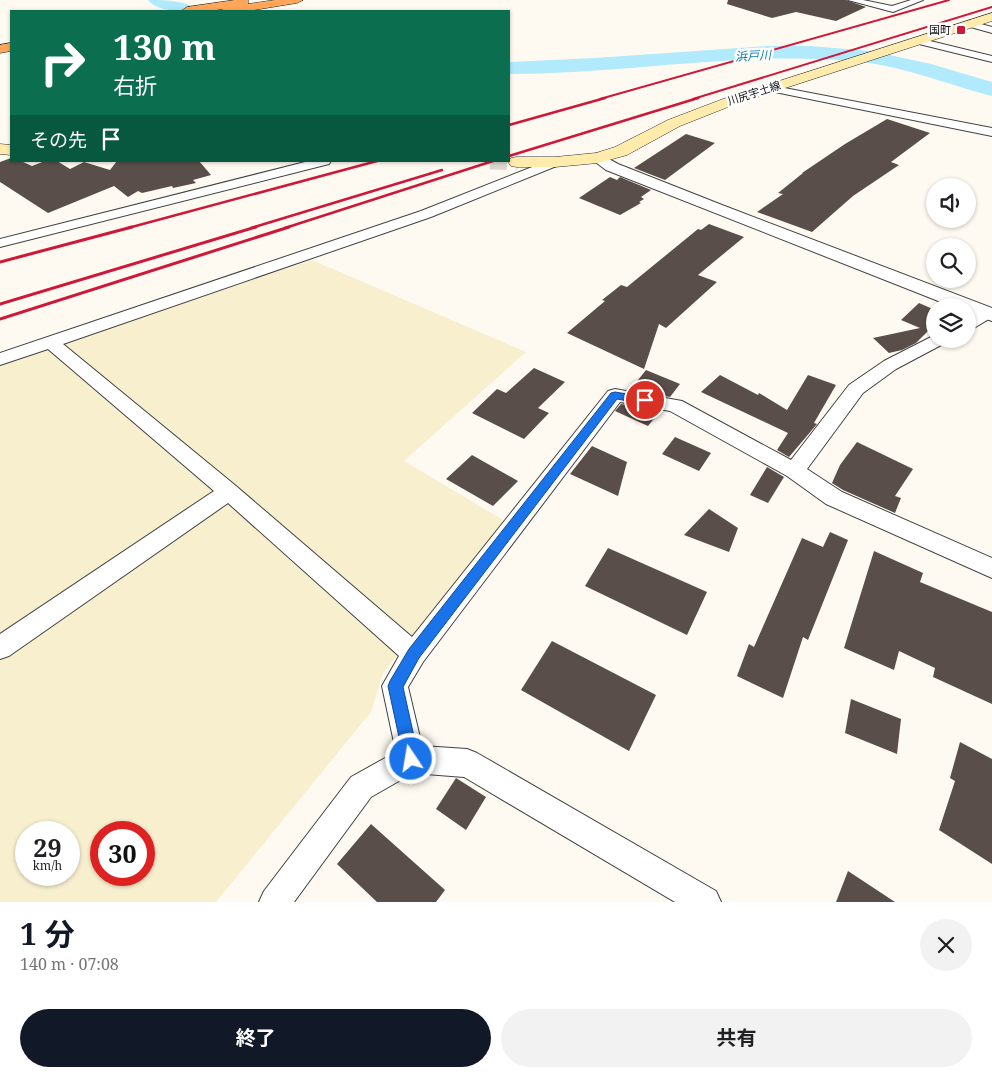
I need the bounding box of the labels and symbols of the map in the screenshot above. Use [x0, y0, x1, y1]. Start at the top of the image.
place label: 国町 [929, 22, 951, 37]
marker: 国町 [955, 24, 967, 36]
water label: 浜戸川 [735, 46, 773, 65]
street label: 川尻宇土線 [725, 77, 782, 108]
pin [624, 379, 666, 421]
position arrow [384, 732, 436, 784]
speed limit sign: 30 [90, 821, 155, 886]

